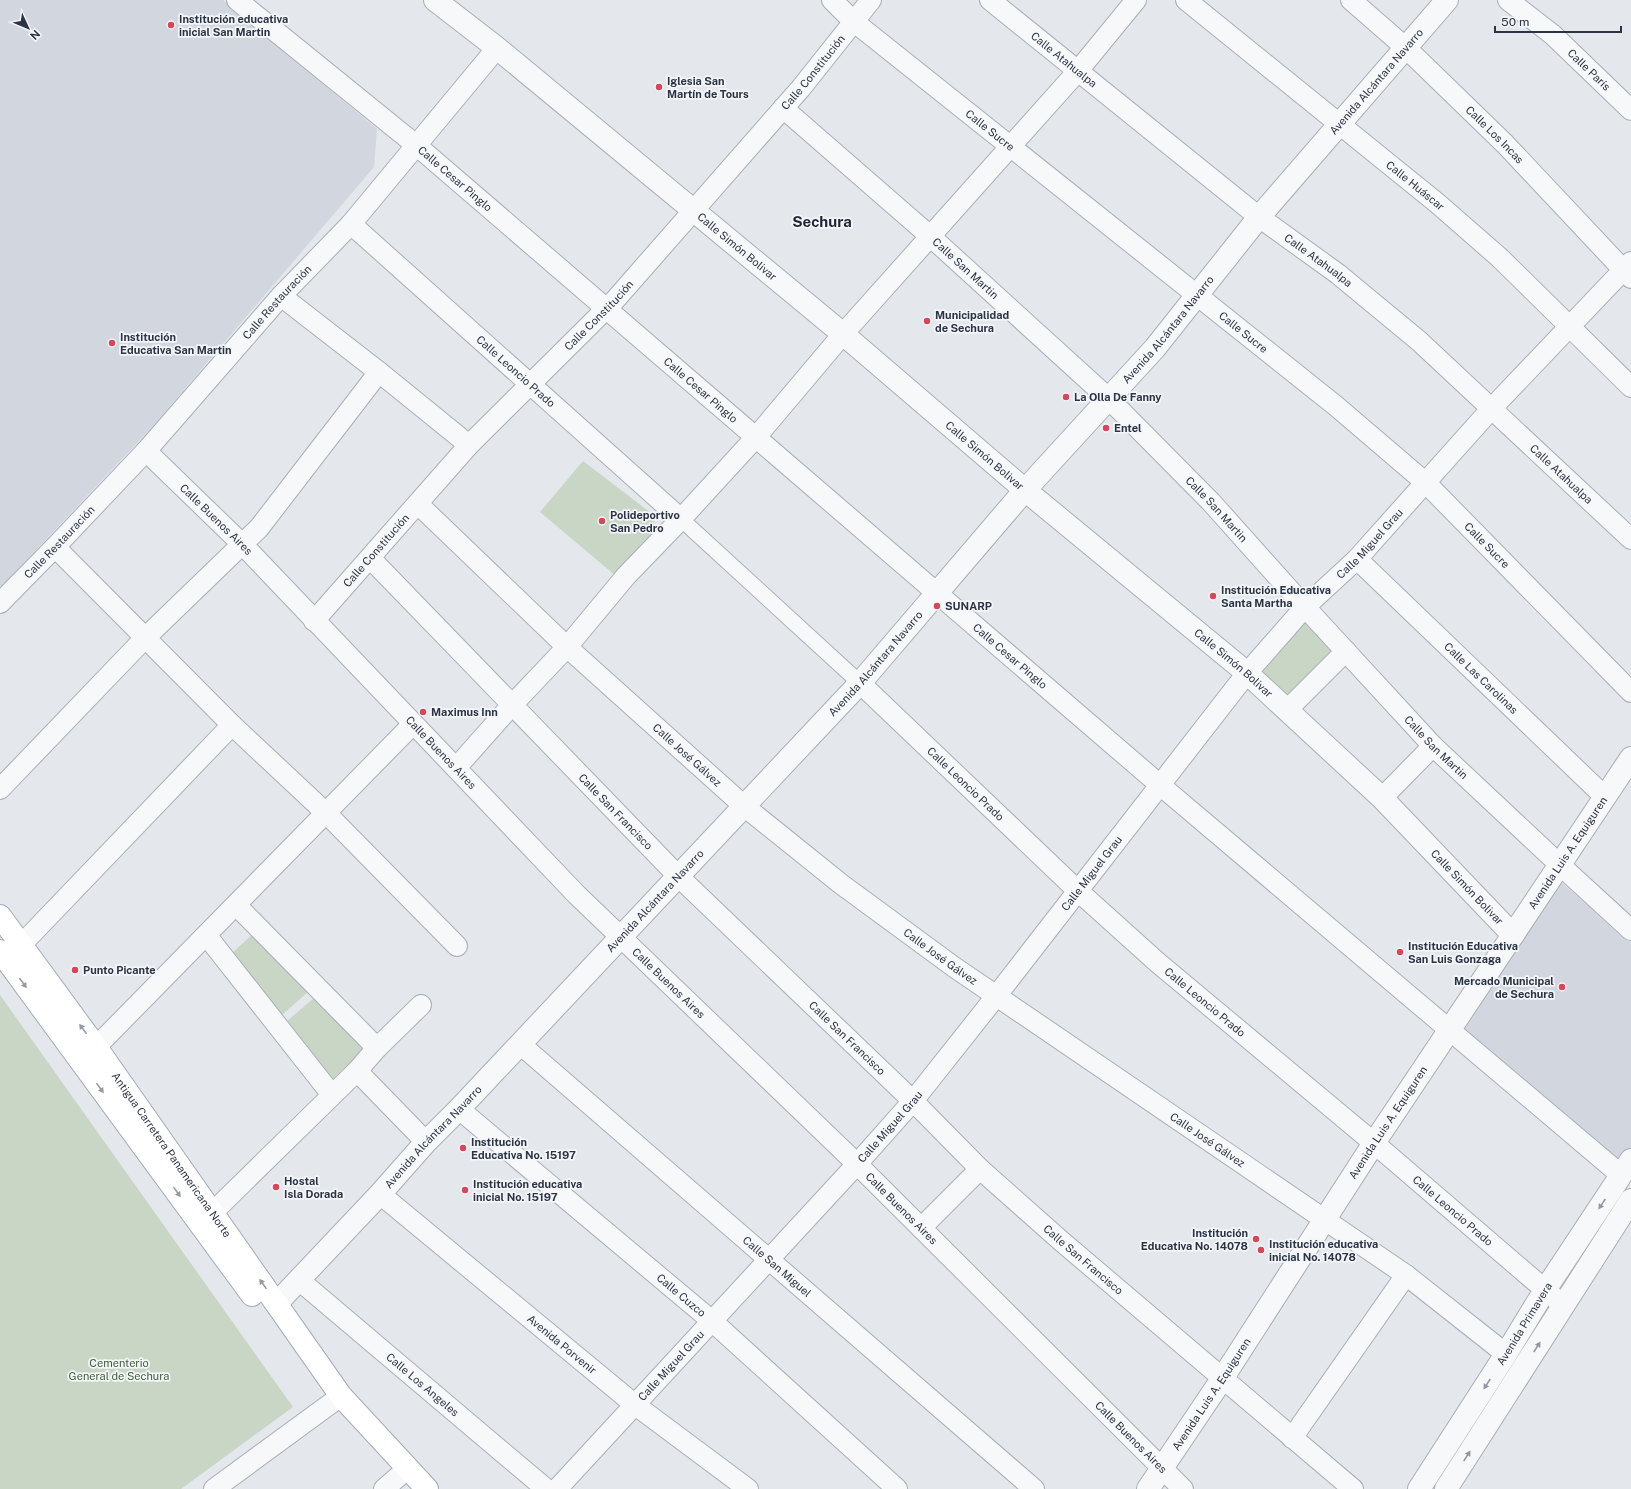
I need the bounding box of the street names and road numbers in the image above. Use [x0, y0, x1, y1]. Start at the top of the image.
street label: Avenida Alcántara Navarro [1327, 26, 1425, 137]
street label: Calle Atahualpa [1029, 30, 1099, 90]
street label: Calle Constitución [779, 32, 847, 112]
street label: Calle París [1565, 47, 1613, 93]
street label: Calle Los Incas [1463, 103, 1526, 166]
street label: Calle Sucre [963, 107, 1017, 153]
street label: Calle Cesar Pinglo [416, 144, 494, 214]
street label: Calle Huáscar [1384, 158, 1447, 213]
street label: Calle Simón Bolivar [695, 210, 779, 283]
street label: Calle Atahualpa [1282, 231, 1354, 289]
street label: Calle San Martin [930, 235, 1001, 301]
street label: Calle Restauración [240, 263, 314, 342]
street label: Avenida Alcántara Navarro [1120, 273, 1216, 386]
street label: Calle Constitución [562, 278, 636, 353]
street label: Calle Sucre [1217, 309, 1270, 355]
street label: Calle Leoncio Prado [474, 333, 557, 409]
street label: Calle Cesar Pinglo [661, 355, 740, 425]
street label: Calle Simón Bolivar [943, 419, 1026, 492]
street label: Calle Atahualpa [1528, 442, 1595, 506]
street label: Calle San Martin [1183, 474, 1250, 544]
street label: Calle Buenos Aires [178, 481, 255, 557]
street label: Calle Restauración [22, 503, 97, 581]
street label: Calle Miguel Grau [1334, 506, 1405, 581]
street label: Calle Constitución [341, 512, 411, 589]
street label: Calle Sucre [1462, 520, 1512, 570]
street label: Avenida Alcántara Navarro [826, 608, 925, 718]
street label: Calle Cesar Pinglo [971, 621, 1049, 691]
street label: Calle Simón Bolivar [1192, 626, 1275, 700]
street label: Calle Las Carolinas [1442, 640, 1521, 716]
street label: Calle San Martin [1402, 713, 1470, 781]
street label: Calle Buenos Aires [404, 714, 479, 792]
street label: Calle José Gálvez [650, 721, 724, 789]
street label: Calle Leoncio Prado [925, 745, 1006, 823]
street label: Calle San Francisco [576, 771, 655, 852]
street label: Avenida Luis A. Equiguren [1526, 795, 1609, 911]
street label: Calle Miguel Grau [1059, 834, 1124, 913]
street label: Avenida Alcántara Navarro [604, 847, 706, 954]
street label: Calle Simón Bolivar [1429, 847, 1506, 927]
street label: Calle José Gálvez [901, 926, 979, 987]
street label: Calle Buenos Aires [630, 945, 708, 1021]
street label: Calle Leoncio Prado [1162, 965, 1248, 1039]
street label: Calle San Francisco [807, 999, 888, 1077]
street label: Avenida Luis A. Equiguren [1346, 1064, 1429, 1181]
street label: Antigua Carretera Panamericana Norte [110, 1070, 234, 1239]
street label: Avenida Alcántara Navarro [382, 1083, 484, 1190]
street label: Calle Miguel Grau [855, 1089, 925, 1165]
street label: Calle José Gálvez [1168, 1110, 1247, 1169]
street label: Calle Buenos Aires [863, 1170, 940, 1247]
street label: Calle Leoncio Prado [1411, 1173, 1495, 1248]
street label: Calle San Francisco [1041, 1222, 1126, 1297]
street label: Calle San Miguel [741, 1234, 814, 1299]
street label: Calle Cuzco [654, 1271, 708, 1319]
street label: Avenida Primavera [1494, 1280, 1554, 1367]
street label: Avenida Porvenir [525, 1312, 599, 1376]
street label: Calle Miguel Grau [636, 1328, 706, 1403]
street label: Avenida Luis A. Equiguren [1170, 1336, 1253, 1453]
street label: Calle Los Angeles [384, 1351, 462, 1419]
street label: Calle Buenos Aires [1093, 1399, 1170, 1476]

